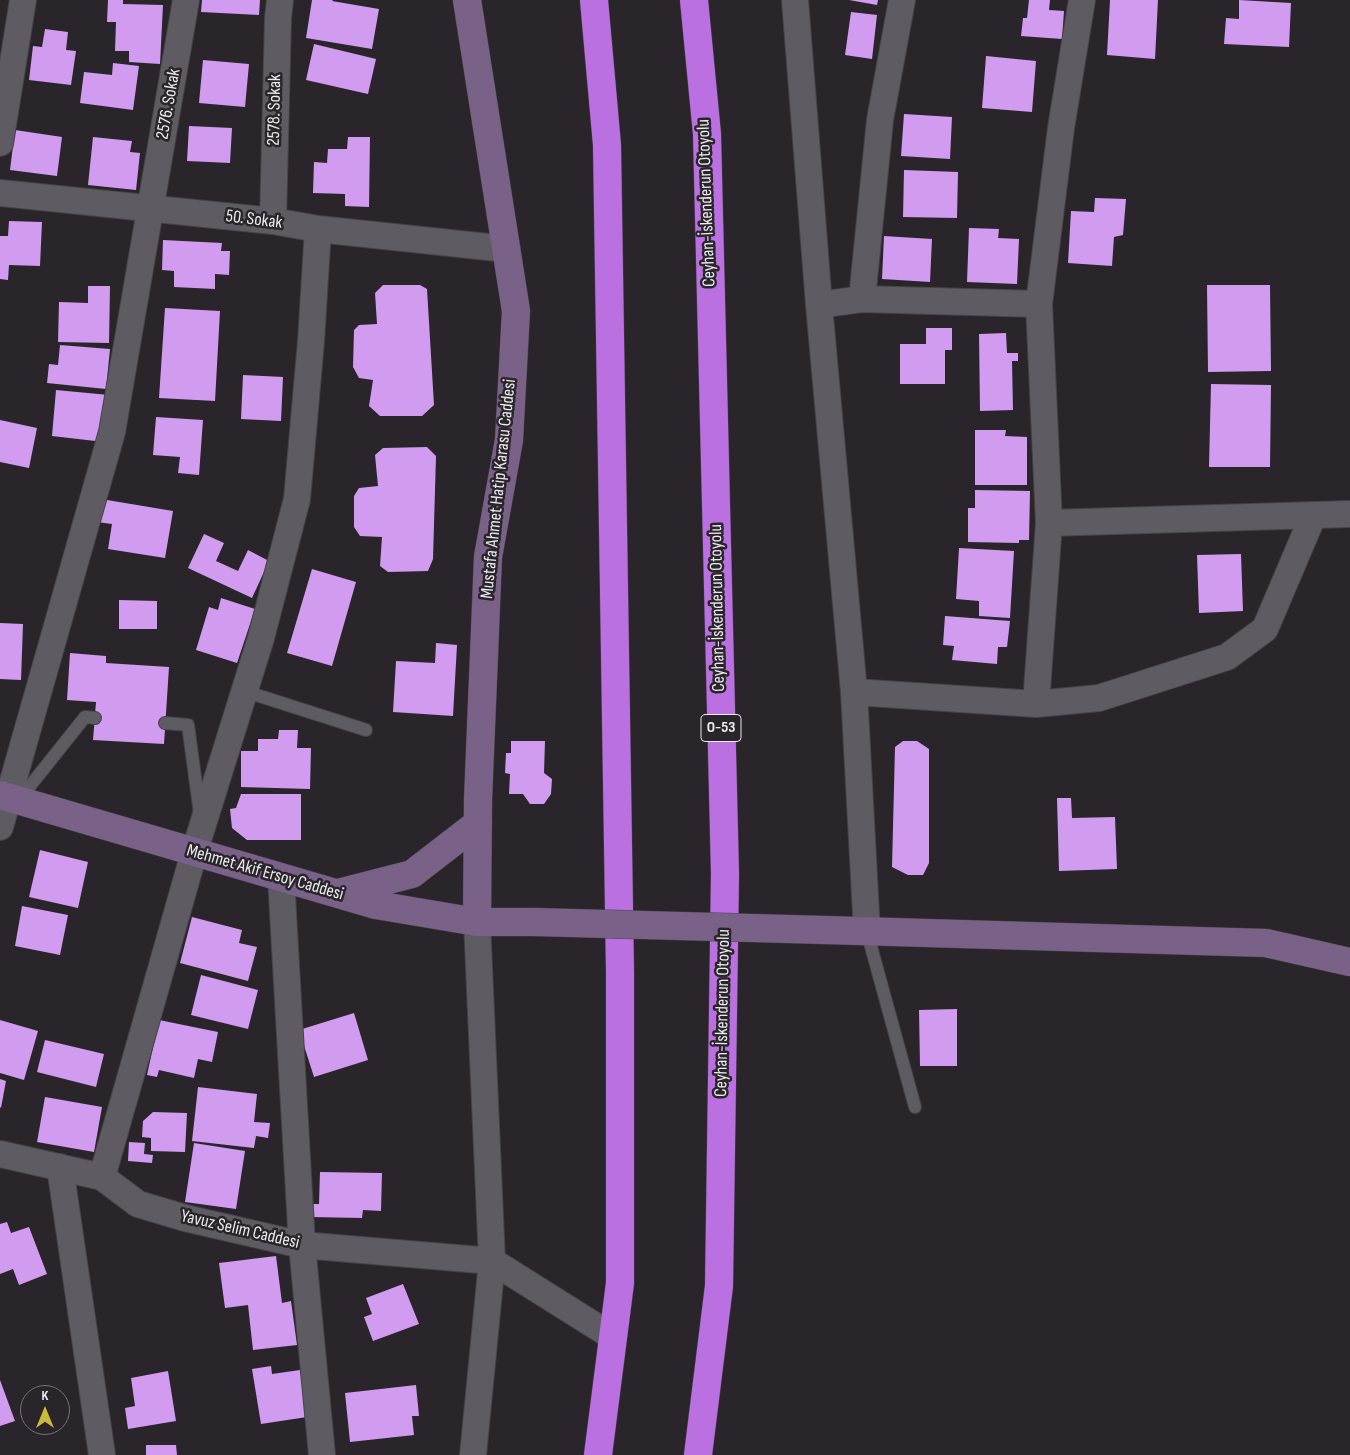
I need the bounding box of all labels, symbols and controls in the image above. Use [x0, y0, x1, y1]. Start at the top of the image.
street label: 2576. Sokak [152, 67, 186, 141]
street label: 2578. Sokak [264, 74, 286, 146]
street label: Ceyhan-İskenderun Otoyolu [693, 119, 721, 287]
street label: 50. Sokak [224, 206, 284, 234]
street label: Mustafa Ahmet Hatip Karasu Caddesi [477, 378, 521, 600]
street label: Ceyhan-İskenderun Otoyolu [706, 524, 730, 692]
road number: O-53 [701, 714, 741, 741]
street label: Mehmet Akif Ersoy Caddesi [184, 840, 346, 906]
street label: Ceyhan-İskenderun Otoyolu [711, 929, 735, 1097]
street label: Yavuz Selim Caddesi [179, 1206, 301, 1254]
north arrow [20, 1385, 70, 1435]
text: K [42, 1387, 48, 1404]

